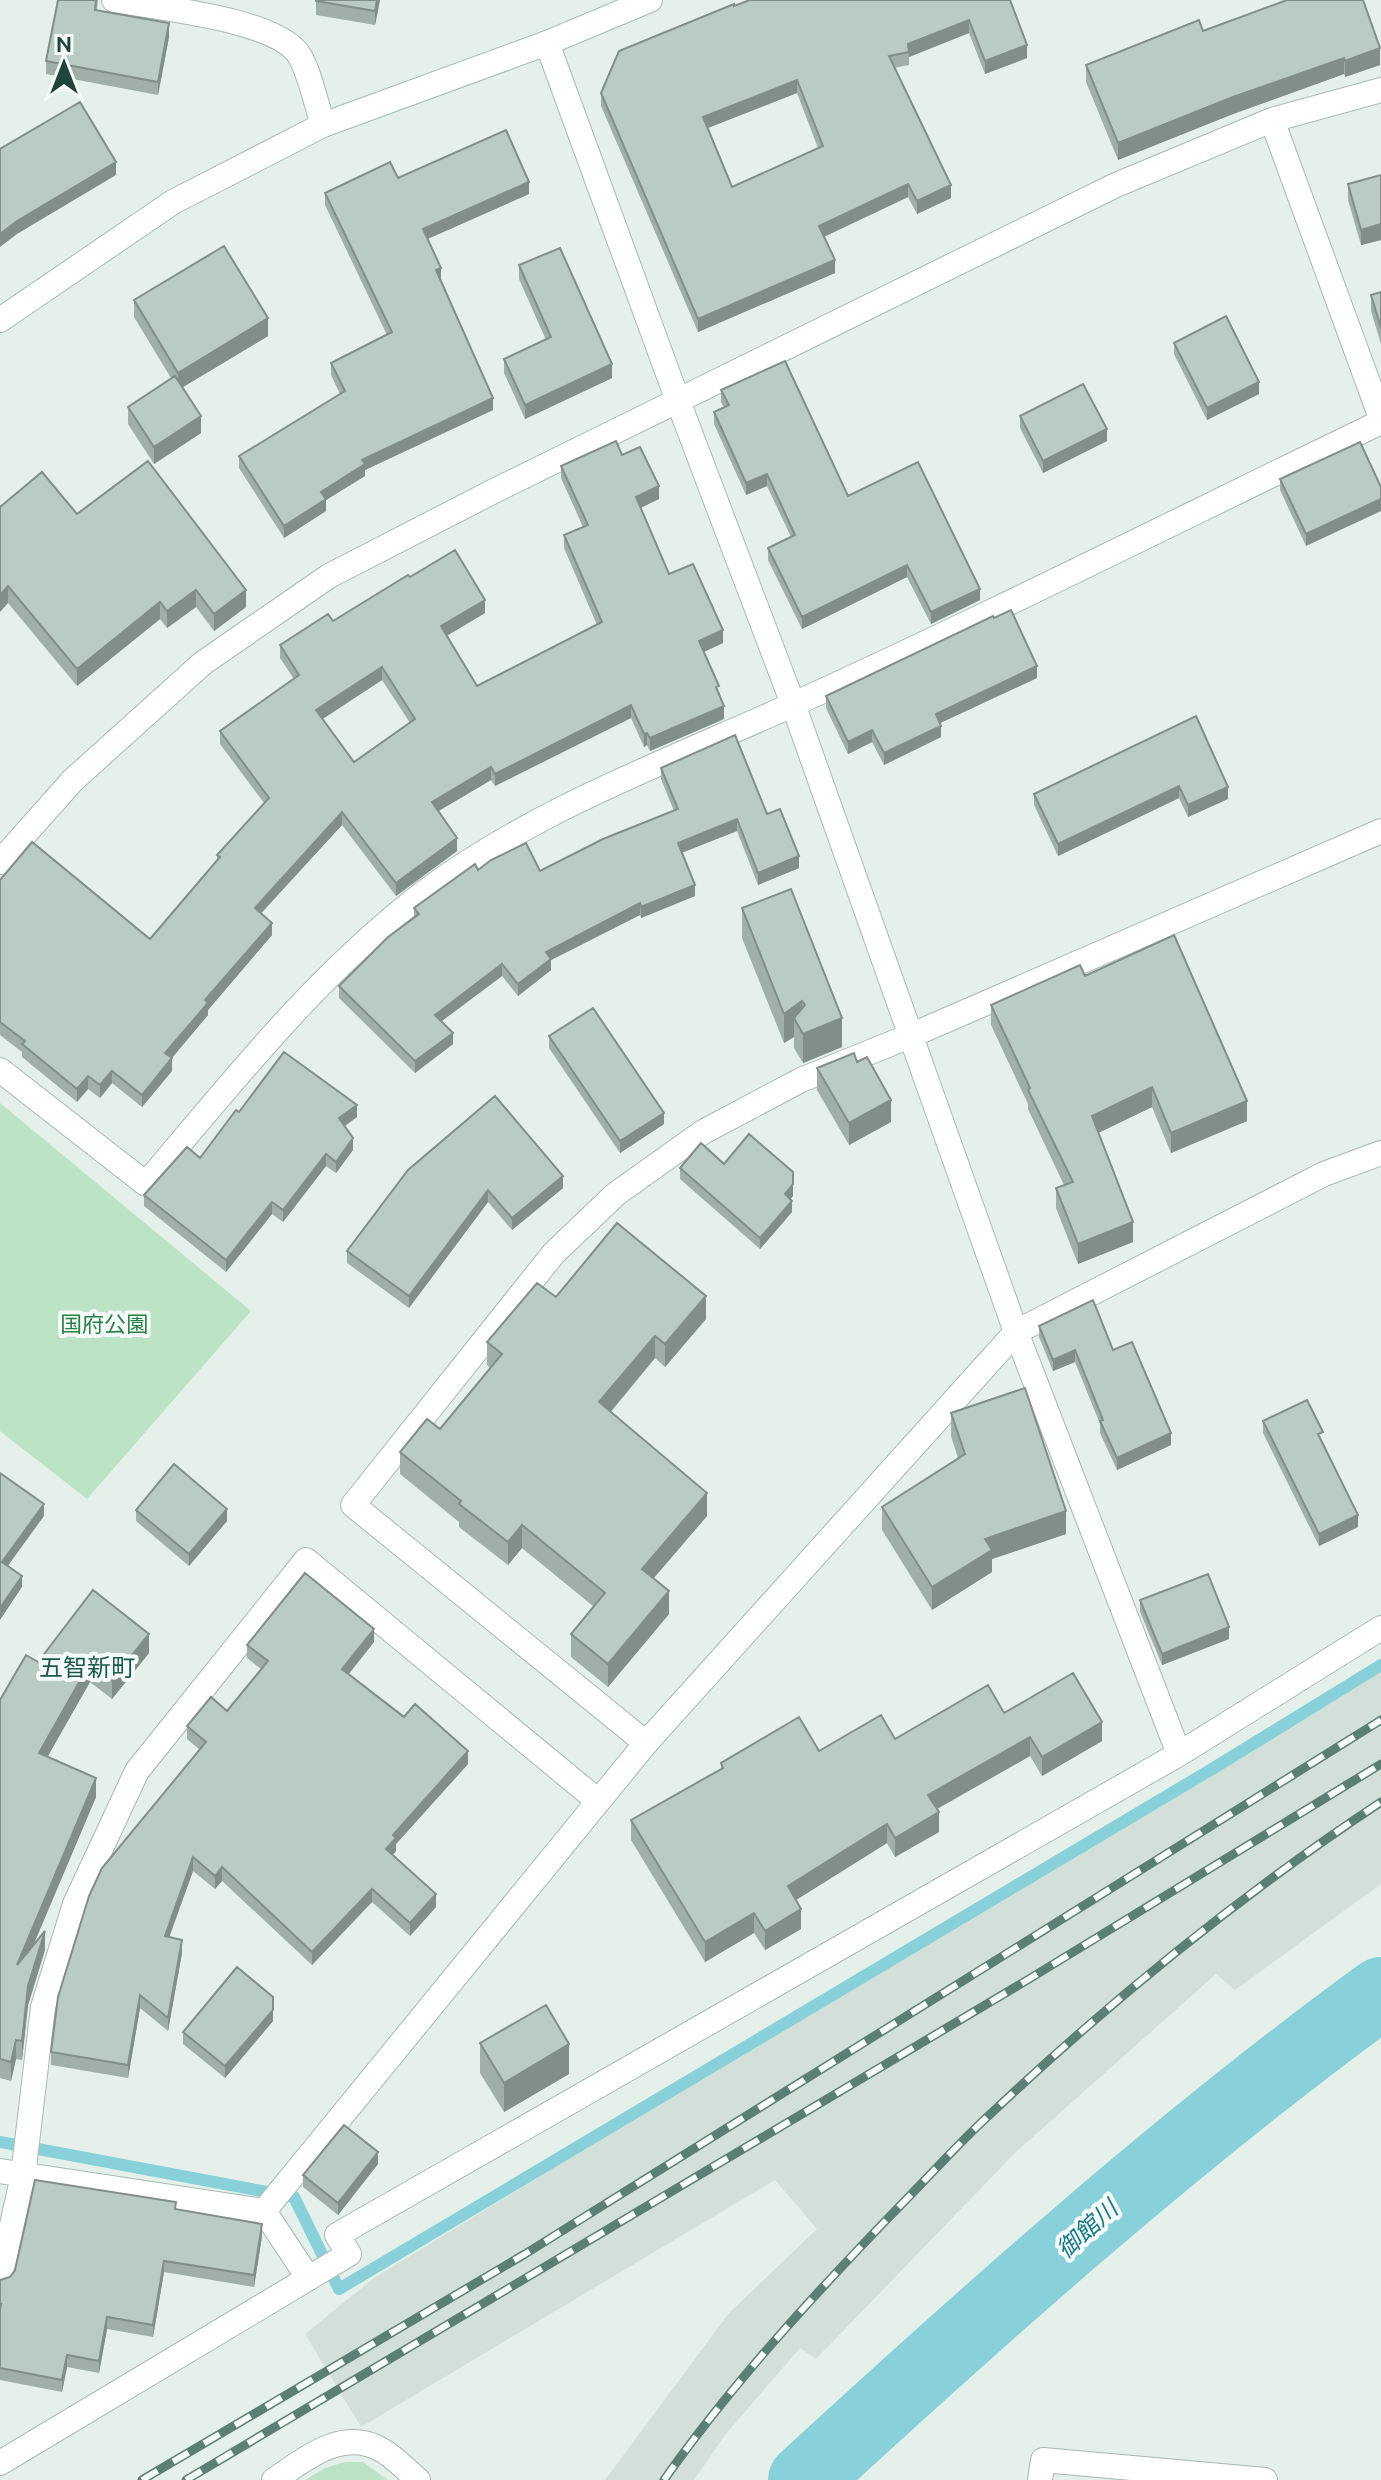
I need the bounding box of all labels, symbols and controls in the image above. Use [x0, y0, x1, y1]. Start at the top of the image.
north arrow [24, 24, 104, 104]
text: N [56, 31, 72, 56]
park label: 国府公園 [60, 1311, 148, 1336]
district label: 五智新町 [39, 1654, 135, 1681]
water label: 御館川 [1051, 2193, 1125, 2263]

